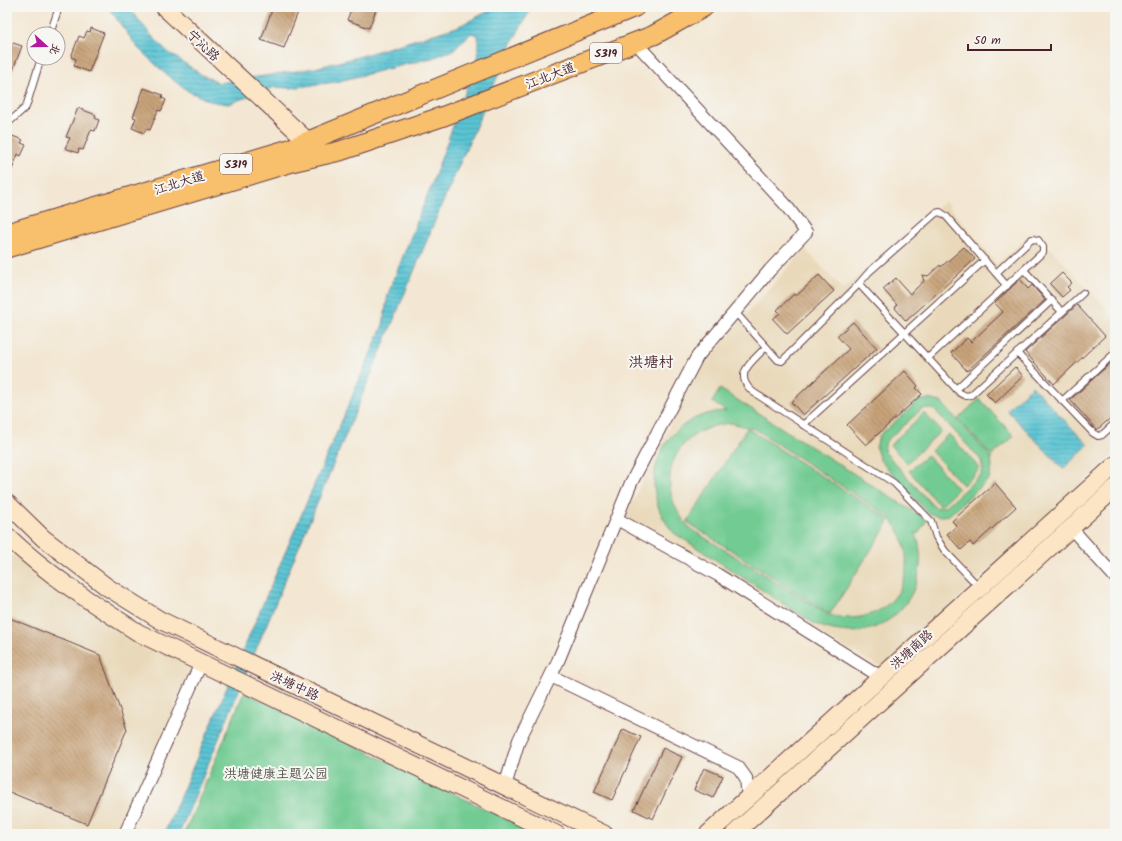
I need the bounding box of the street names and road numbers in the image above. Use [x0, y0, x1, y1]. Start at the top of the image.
street label: 宁沁路 [182, 25, 224, 67]
road number: S319 [590, 43, 622, 63]
street label: 江北大道 [522, 57, 579, 96]
road number: S319 [220, 154, 252, 174]
street label: 江北大道 [151, 166, 207, 201]
street label: 洪塘南路 [886, 625, 938, 675]
street label: 洪塘中路 [266, 666, 322, 707]

